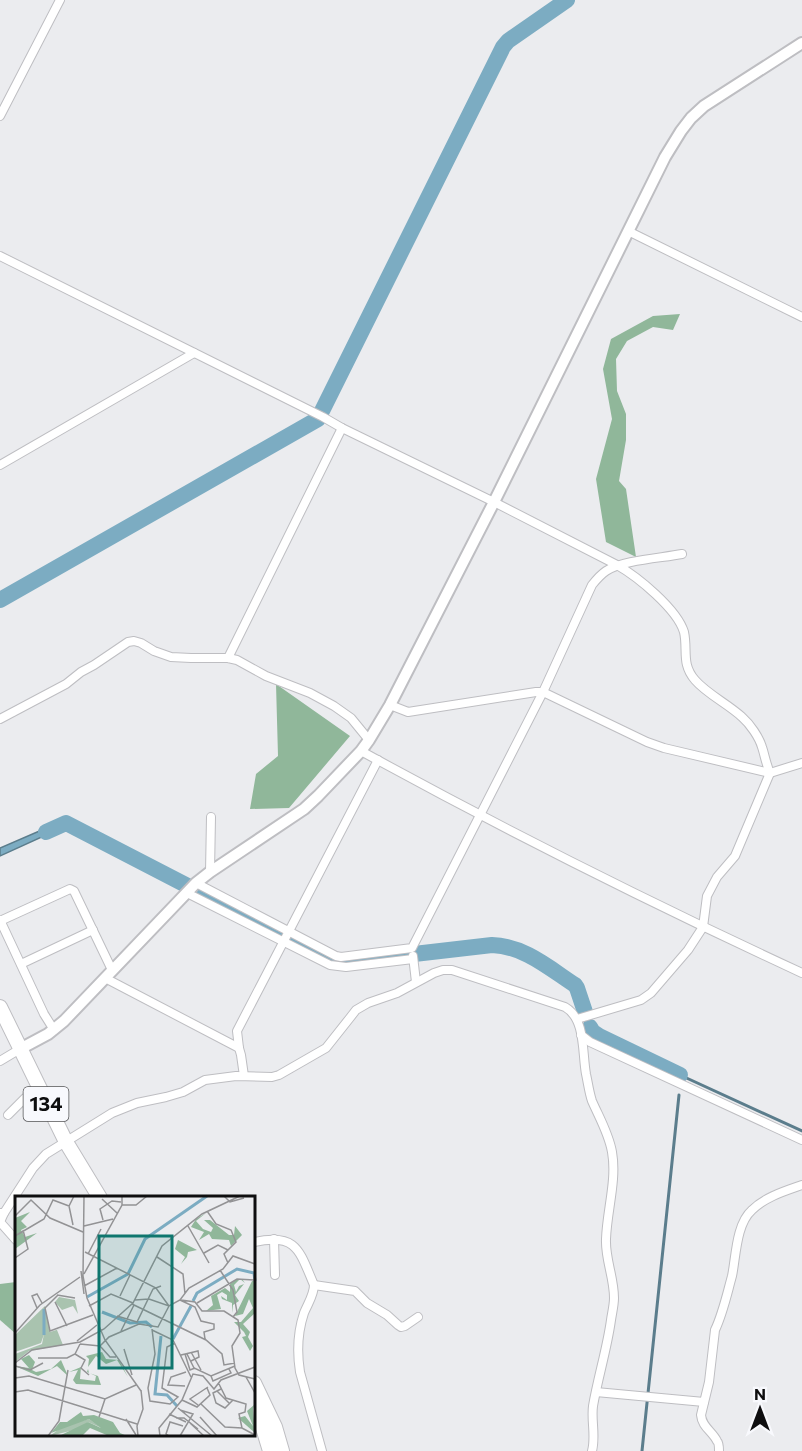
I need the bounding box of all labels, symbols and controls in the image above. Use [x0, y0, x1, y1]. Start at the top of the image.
road number: 134 [24, 1087, 68, 1121]
inset map [15, 1196, 255, 1436]
north arrow [730, 1379, 790, 1439]
text: N [754, 1384, 766, 1403]

